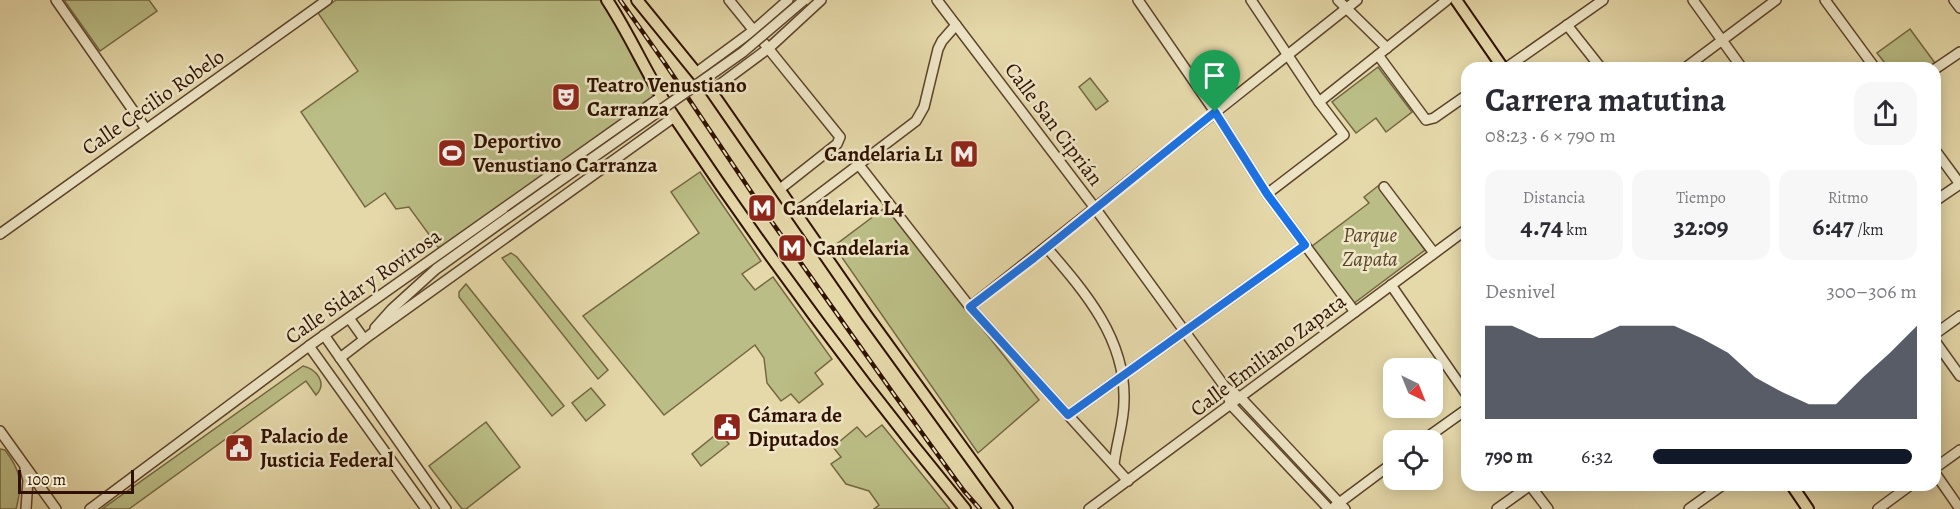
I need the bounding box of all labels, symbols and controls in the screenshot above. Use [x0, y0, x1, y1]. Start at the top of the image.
street label: Calle Cecilio Robelo [76, 42, 230, 162]
pin [1189, 50, 1240, 112]
street label: Calle San Ciprián [998, 57, 1110, 191]
icon: arrive [1198, 59, 1231, 92]
place label: Teatro Venustiano Carranza [587, 71, 747, 123]
text: Carrera matutina [1485, 77, 1726, 122]
theatre icon: Teatro Venustiano Carranza [550, 81, 582, 113]
button: share [1854, 82, 1917, 145]
text: 08:23 · 6 × 790 m [1485, 122, 1616, 149]
place label: Deportivo Venustiano Carranza [472, 127, 658, 179]
sports icon: Deportivo Venustiano Carranza [436, 137, 468, 169]
metro station icon: Candelaria L1 [948, 138, 980, 170]
place label: Candelaria L1 [824, 140, 943, 168]
text: Distancia [1523, 187, 1585, 209]
text: Tiempo [1676, 187, 1726, 209]
text: Ritmo [1828, 187, 1868, 209]
metro station icon: Candelaria L4 [746, 192, 778, 224]
place label: Candelaria L4 [783, 194, 904, 222]
text: 4.74 [1520, 209, 1563, 244]
text: 32:09 [1673, 209, 1729, 244]
text: 6:47 [1812, 209, 1854, 244]
text: km [1563, 219, 1588, 241]
text: /km [1854, 219, 1884, 241]
park label: Parque Zapata [1342, 221, 1398, 273]
street label: Calle Sidar y Rovirosa [279, 222, 447, 350]
metro station icon: Candelaria [776, 232, 808, 264]
place label: Candelaria [813, 234, 910, 262]
text: Desnivel [1485, 278, 1555, 305]
text: 300–306 m [1826, 278, 1917, 305]
street label: Calle Emiliano Zapata [1184, 287, 1352, 423]
north arrow [1383, 358, 1443, 418]
map controls [1383, 358, 1443, 490]
place label: Cámara de Diputados [748, 401, 842, 453]
public building icon: Cámara de Diputados [711, 411, 743, 443]
place label: Palacio de Justicia Federal [260, 422, 394, 474]
button: locate [1383, 430, 1443, 490]
public building icon: Palacio de Justicia Federal [223, 432, 255, 464]
text: 790 m [1485, 443, 1533, 470]
text: 6:32 [1581, 443, 1613, 470]
scale bar [18, 467, 134, 494]
text: 100 m [27, 469, 66, 491]

